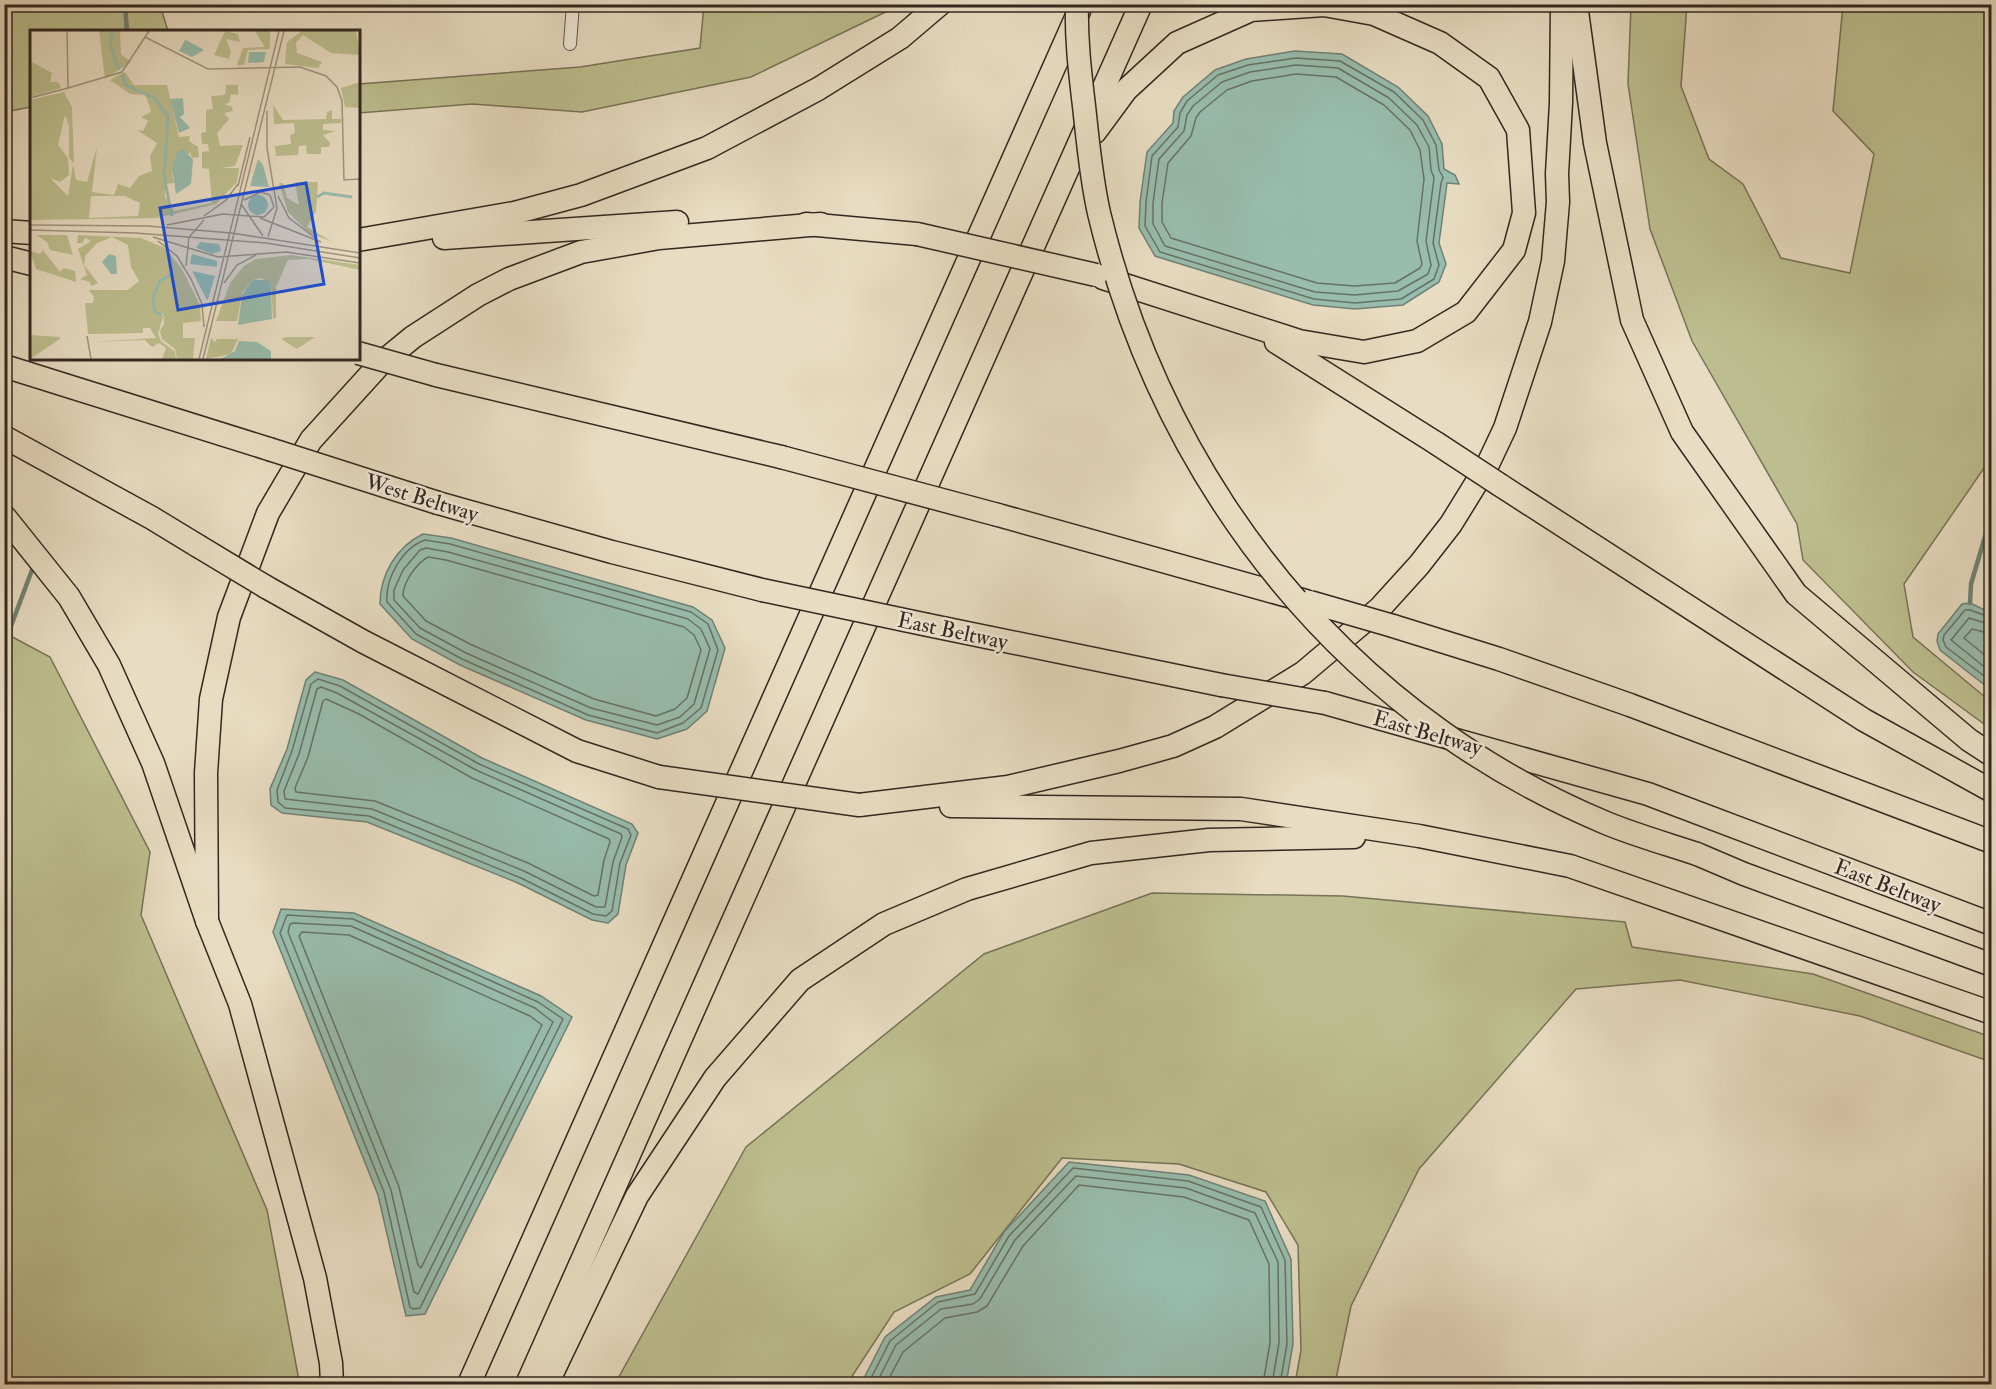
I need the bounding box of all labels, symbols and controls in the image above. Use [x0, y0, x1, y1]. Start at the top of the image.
inset map [30, 30, 360, 360]
street label: West Beltway [361, 467, 482, 529]
street label: East Beltway [895, 606, 1011, 656]
street label: East Beltway [1370, 704, 1486, 762]
street label: East Beltway [1830, 853, 1945, 919]

